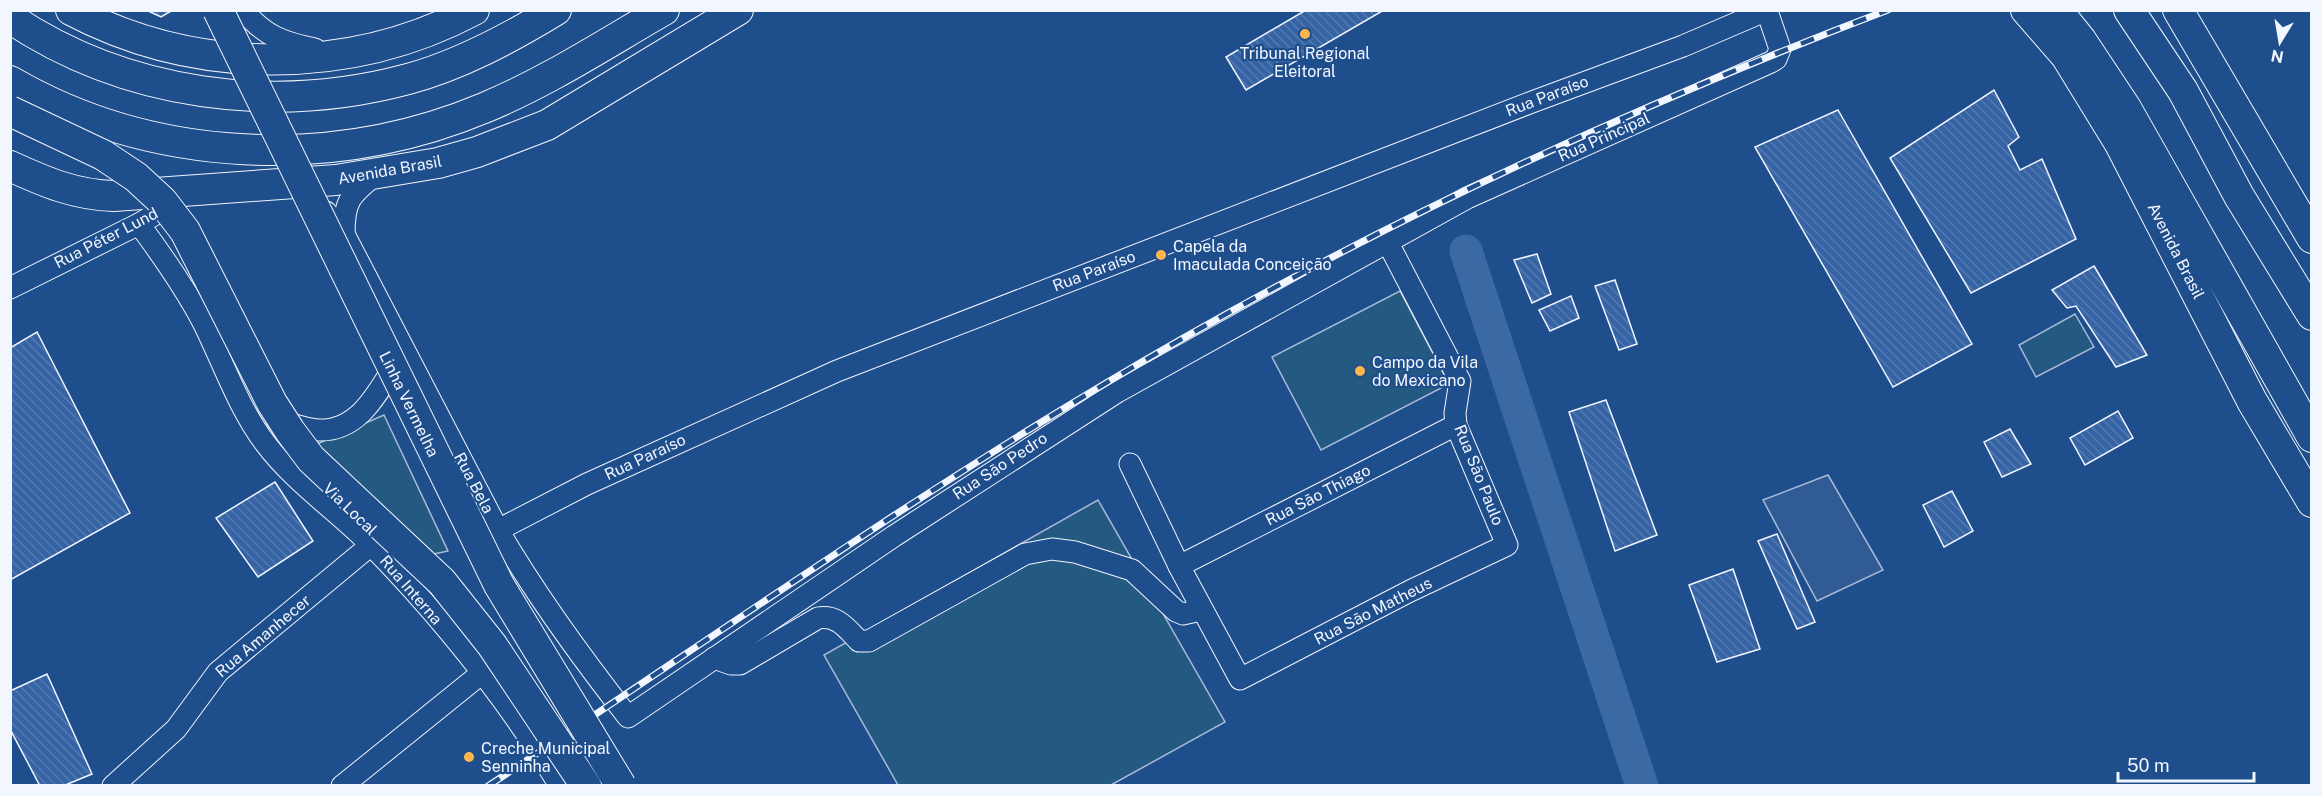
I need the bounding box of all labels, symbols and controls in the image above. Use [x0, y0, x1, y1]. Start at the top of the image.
north arrow [2250, 12, 2310, 72]
marker: Tribunal Regional Eleitoral [1298, 27, 1312, 41]
place label: Tribunal Regional Eleitoral [1240, 44, 1370, 81]
text: N [2269, 46, 2285, 67]
street label: Rua Paraíso [1503, 71, 1591, 121]
street label: Rua Principal [1555, 108, 1653, 166]
street label: Avenida Brasil [336, 151, 444, 188]
street label: Avenida Brasil [2144, 200, 2208, 302]
street label: Rua Péter Lund [51, 204, 161, 272]
place label: Capela da Imaculada Conceição [1173, 237, 1332, 274]
street label: Rua Paraíso [1050, 246, 1138, 296]
marker: Capela da Imaculada Conceição [1154, 248, 1168, 262]
street label: Linha Vermelha [375, 348, 443, 460]
place label: Campo da Vila do Mexicano [1372, 353, 1478, 390]
marker: Campo da Vila do Mexicano [1353, 364, 1367, 378]
street label: Rua São Paulo [1450, 422, 1508, 528]
street label: Rua São Pedro [949, 428, 1051, 504]
street label: Rua Paraíso [601, 430, 689, 484]
street label: Rua Bela [450, 449, 498, 517]
street label: Rua São Thiago [1262, 460, 1374, 530]
street label: Via Local [319, 479, 381, 539]
street label: Rua Interna [376, 551, 446, 629]
street label: Rua São Matheus [1311, 573, 1435, 649]
street label: Rua Amanhecer [212, 591, 314, 681]
place label: Creche Municipal Senninha [481, 739, 611, 776]
scale bar [2118, 745, 2254, 783]
marker: Creche Municipal Senninha [462, 750, 476, 764]
text: 50 m [2127, 755, 2170, 776]

